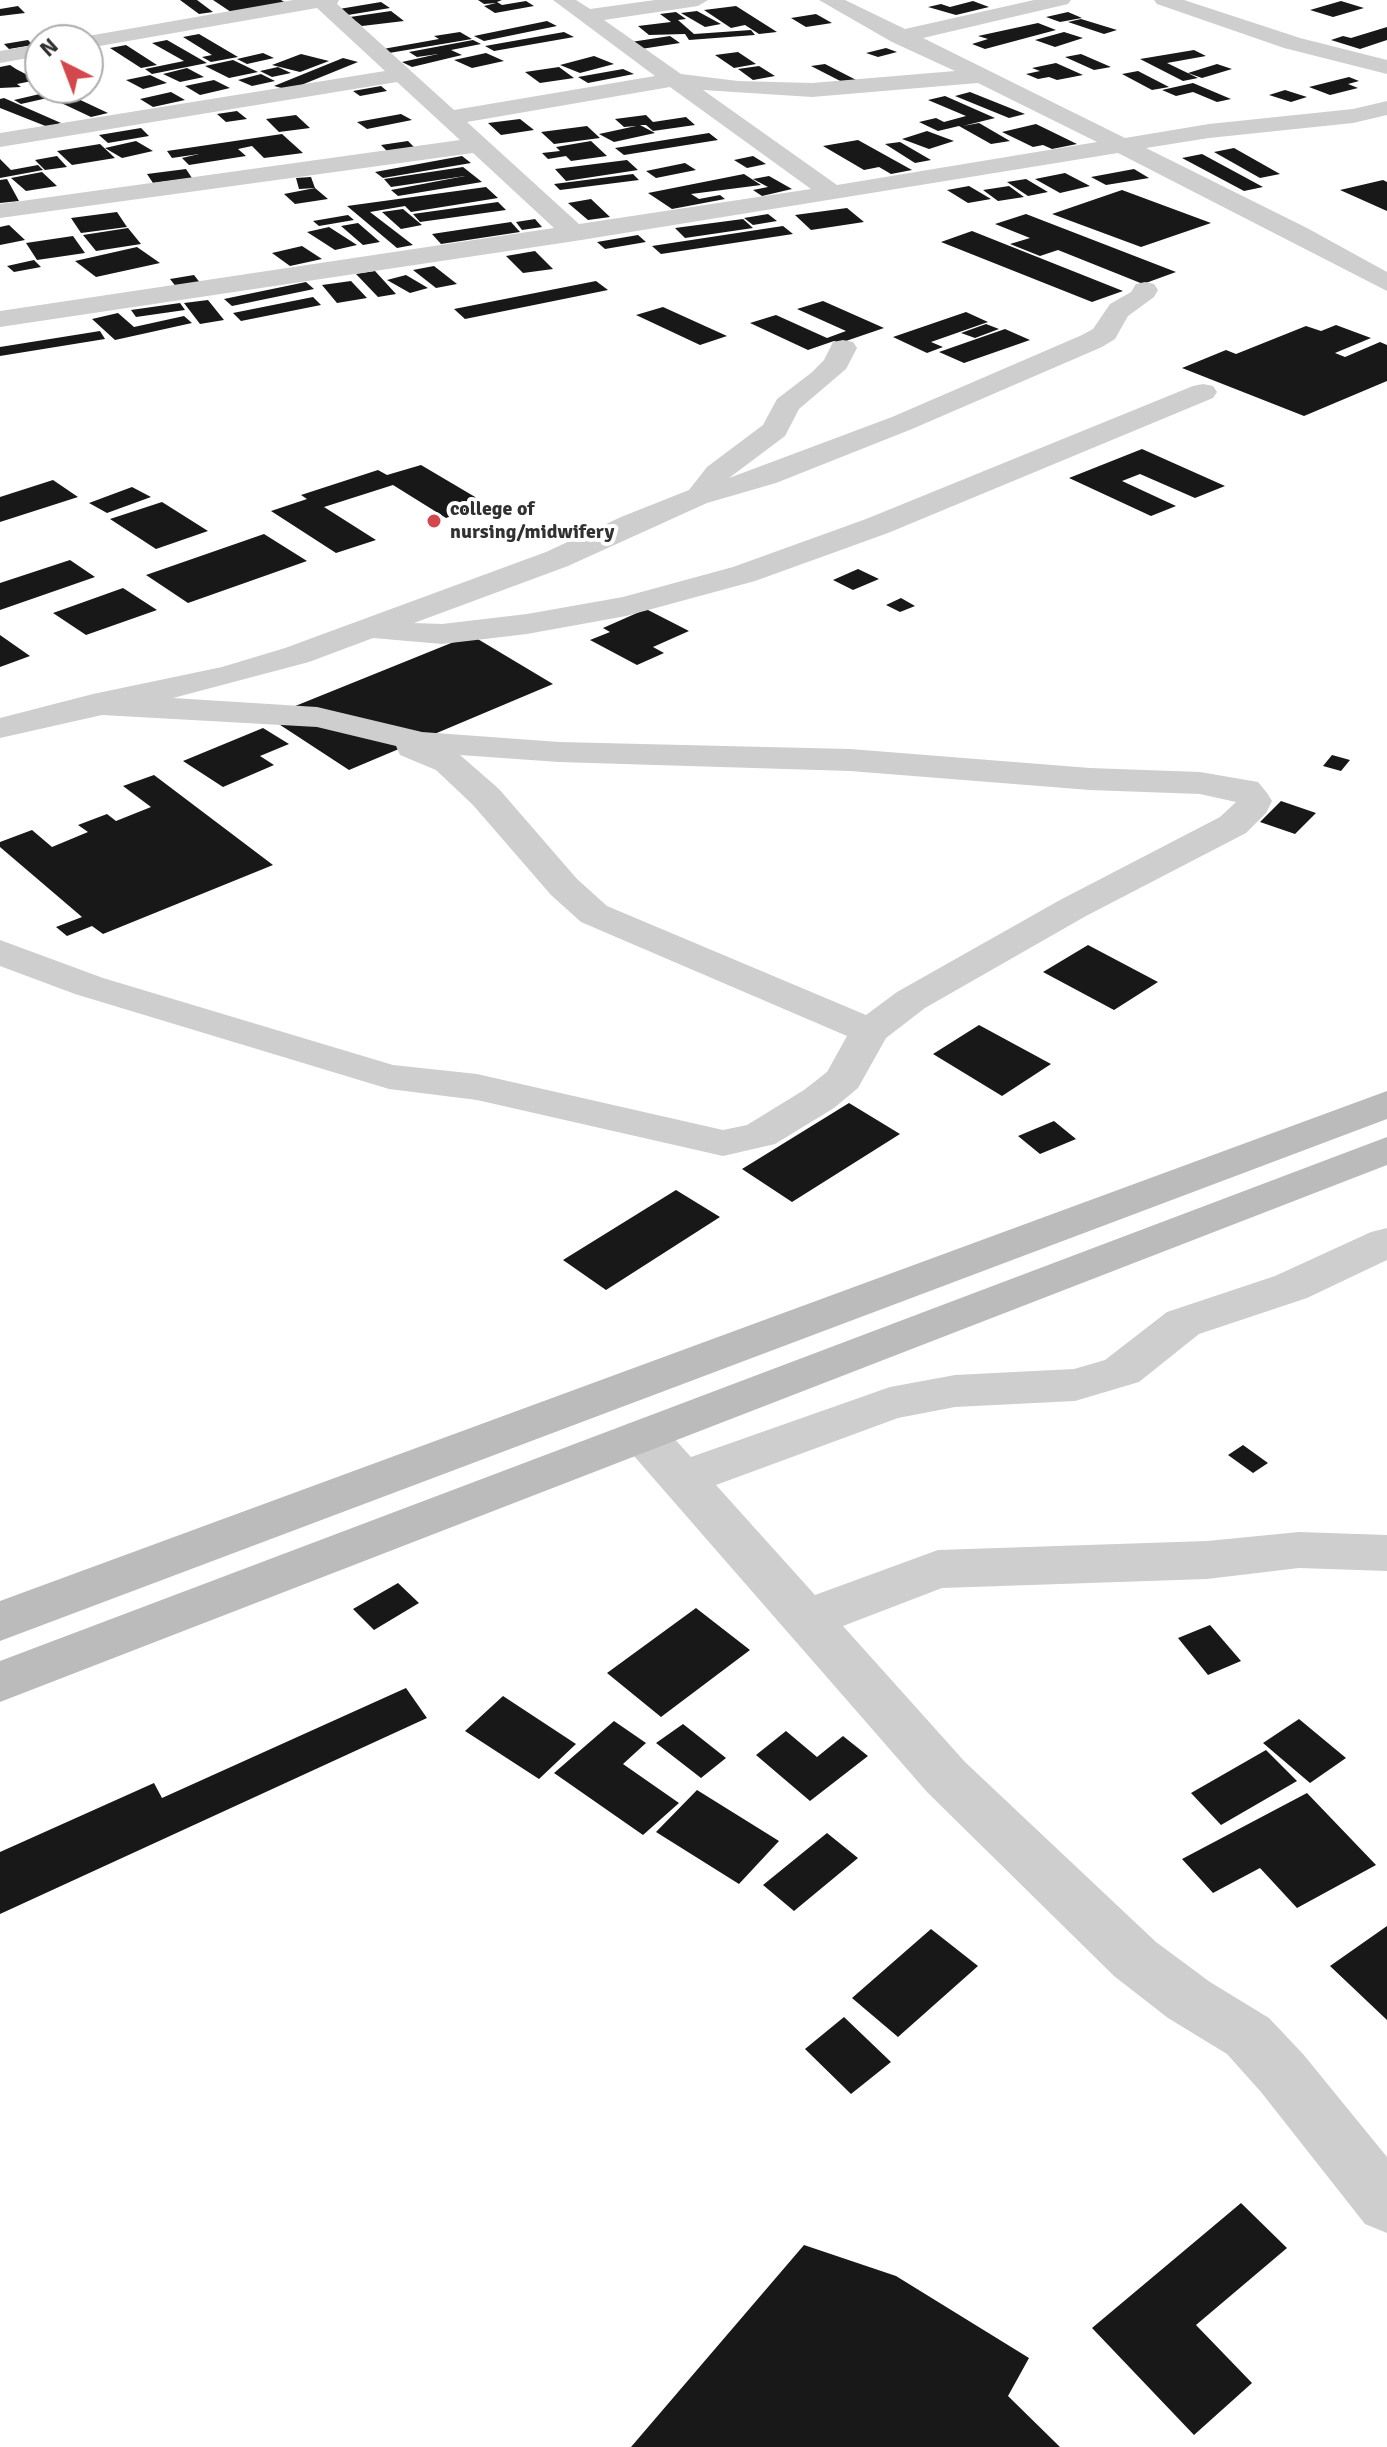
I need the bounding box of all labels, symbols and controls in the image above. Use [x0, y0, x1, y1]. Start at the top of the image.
north arrow [24, 24, 104, 104]
text: N [34, 32, 64, 62]
place label: college of nursing/midwifery [450, 498, 614, 545]
marker: college of nursing/midwifery [425, 512, 443, 530]

